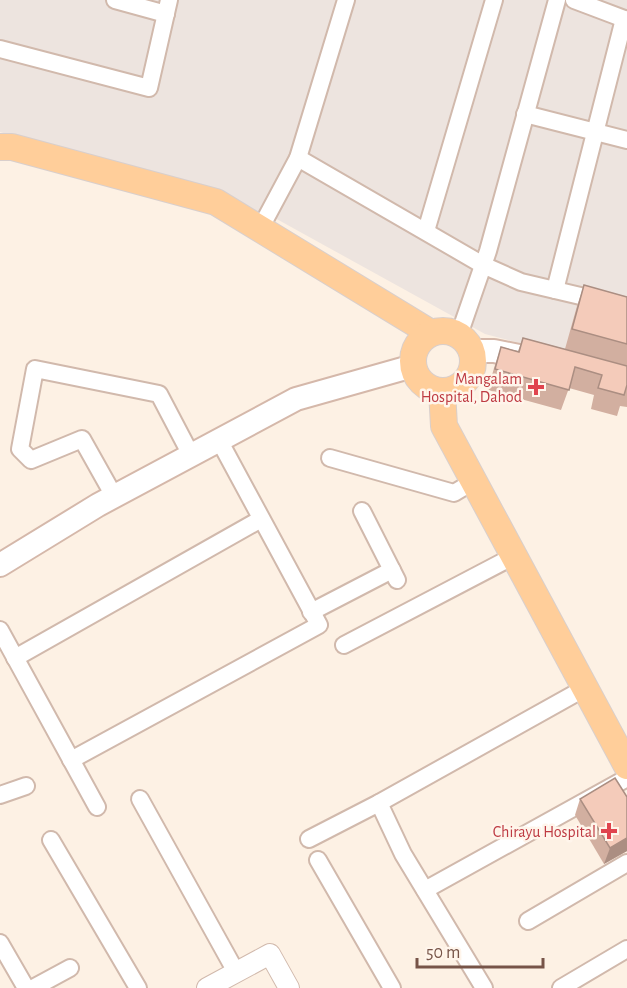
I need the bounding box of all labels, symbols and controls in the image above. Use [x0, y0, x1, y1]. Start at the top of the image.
place label: Mangalam Hospital, Dahod [421, 371, 522, 405]
marker: Mangalam Hospital, Dahod [527, 378, 545, 396]
marker: Chirayu Hospital [600, 822, 618, 840]
place label: Chirayu Hospital [493, 824, 596, 841]
scale bar [417, 931, 543, 969]
text: 50 m [426, 944, 460, 962]

